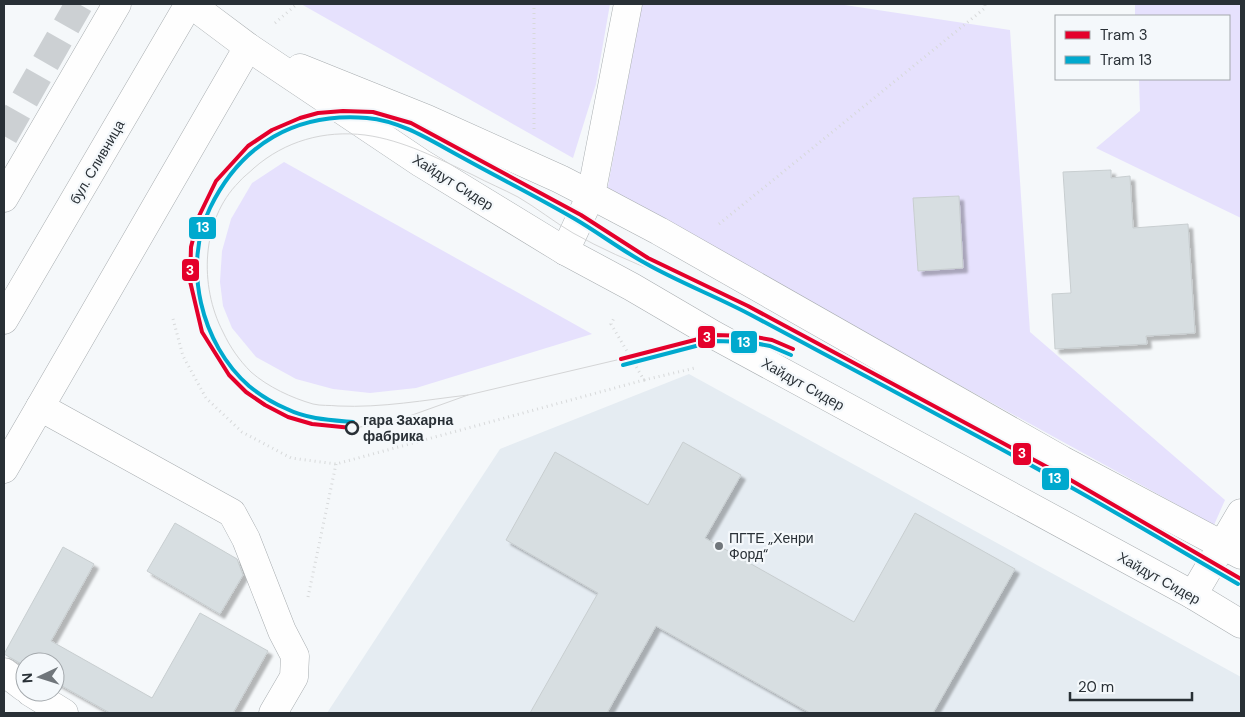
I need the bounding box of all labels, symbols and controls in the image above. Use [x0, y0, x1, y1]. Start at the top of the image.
legend [1055, 15, 1230, 80]
text: Tram 3 [1100, 25, 1148, 45]
text: Tram 13 [1100, 50, 1152, 70]
street label: бул. Сливница [66, 117, 128, 207]
street label: Хайдут Сидер [409, 150, 497, 214]
line badge: 13 [188, 216, 217, 240]
text: 13 [196, 218, 210, 236]
line badge: 3 [181, 258, 200, 282]
text: 3 [186, 261, 194, 279]
line badge: 3 [697, 325, 716, 349]
text: 3 [703, 328, 711, 346]
line badge: 13 [730, 330, 758, 354]
text: 13 [737, 333, 751, 351]
street label: Хайдут Сидер [758, 354, 848, 414]
place label: гара Захарна фабрика [363, 411, 453, 445]
marker: гара Захарна фабрика [345, 421, 359, 435]
line badge: 3 [1012, 442, 1032, 466]
text: 3 [1018, 444, 1026, 462]
line badge: 13 [1041, 467, 1070, 491]
text: 13 [1048, 469, 1062, 487]
place label: ПГТЕ „Хенри Форд“ [729, 529, 814, 563]
marker: ПГТЕ „Хенри Форд“ [713, 540, 725, 552]
street label: Хайдут Сидер [1114, 548, 1204, 608]
north arrow [15, 652, 65, 702]
scale bar [1070, 670, 1192, 702]
text: N [18, 672, 36, 684]
text: 20 m [1078, 677, 1114, 697]

